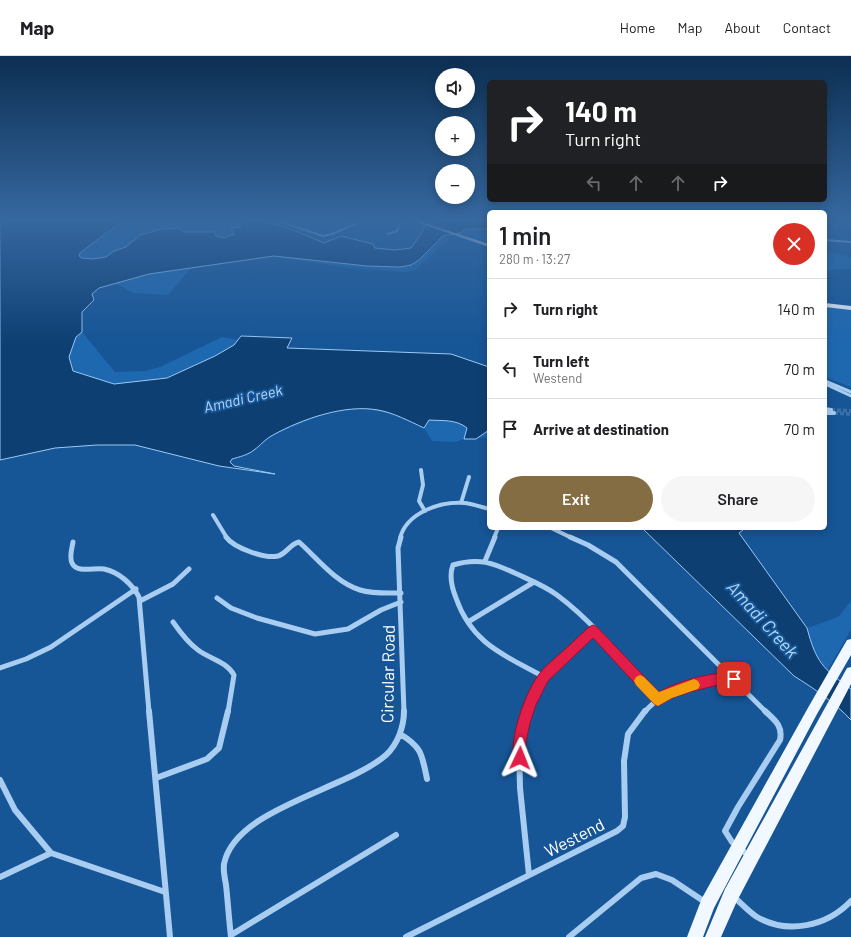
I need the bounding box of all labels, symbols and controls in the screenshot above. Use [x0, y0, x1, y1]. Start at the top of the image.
text: Map [20, 16, 54, 39]
text: Home [620, 19, 656, 36]
text: Map [678, 19, 702, 36]
text: About [724, 19, 761, 36]
text: Contact [783, 19, 831, 36]
map controls [435, 68, 475, 204]
button: sound [435, 68, 475, 108]
text: 140 m [565, 94, 637, 128]
icon: right [499, 96, 551, 148]
button: + [435, 116, 475, 156]
text: Turn right [565, 128, 641, 150]
button: − [435, 164, 475, 204]
icon: left [583, 172, 605, 194]
icon: ahead [625, 172, 647, 194]
icon: ahead [667, 172, 689, 194]
icon: right [709, 172, 731, 194]
text: 1 min [499, 221, 551, 250]
button: close [773, 223, 815, 265]
text: 280 m · 13:27 [499, 251, 570, 267]
icon: right [499, 298, 521, 320]
text: Turn right [533, 300, 598, 318]
text: 140 m [778, 300, 815, 318]
text: Turn left [533, 352, 589, 370]
icon: left [499, 358, 521, 380]
text: 70 m [784, 360, 815, 378]
text: Westend [533, 370, 582, 386]
water label: Amadi Creek [202, 380, 285, 416]
icon: arrive [499, 418, 521, 440]
text: Arrive at destination [533, 420, 669, 438]
text: 70 m [784, 420, 815, 438]
button: Exit [499, 476, 653, 522]
button: Share [661, 476, 815, 522]
water label: Amadi Creek [723, 576, 804, 662]
street label: Circular Road [376, 625, 398, 723]
pin [717, 662, 751, 696]
icon: arrive [723, 668, 745, 690]
position arrow [499, 737, 541, 779]
street label: Westend [541, 813, 607, 861]

